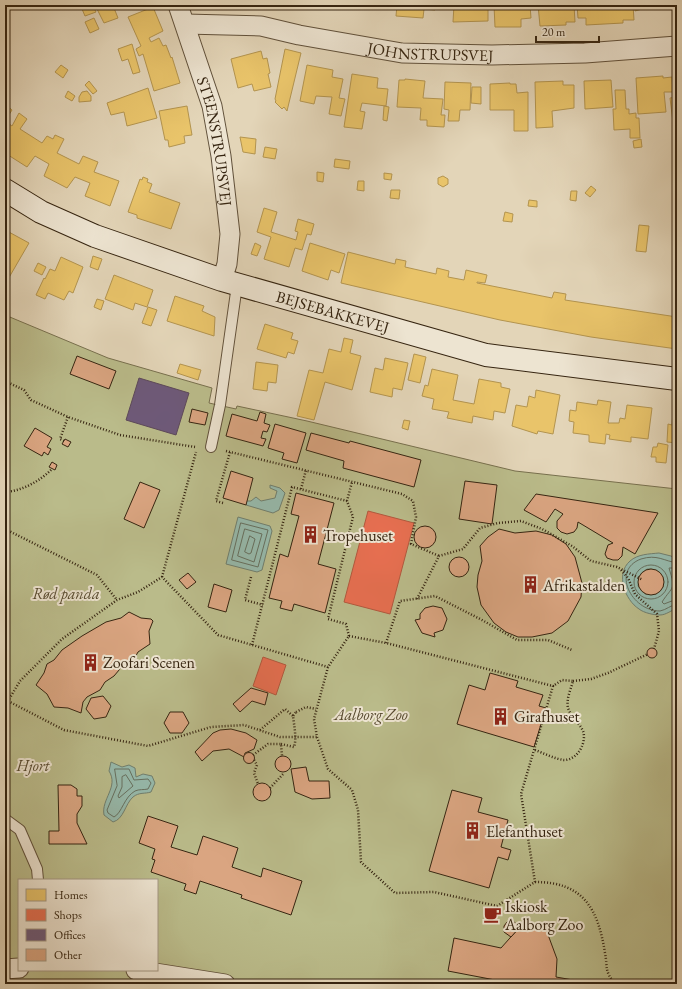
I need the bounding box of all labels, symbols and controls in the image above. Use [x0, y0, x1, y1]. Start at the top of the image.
scale bar [536, 18, 599, 44]
text: 20 m [542, 24, 566, 40]
street label: JOHNSTRUPSVEJ [364, 37, 494, 66]
street label: STEENSTRUPSVEJ [192, 74, 237, 208]
street label: BEJSEBAKKEVEJ [274, 286, 392, 338]
building icon: Tropehuset [300, 525, 320, 545]
place label: Tropehuset [323, 525, 393, 546]
building icon: Afrikastalden [520, 575, 540, 595]
place label: Afrikastalden [542, 575, 626, 596]
park label: Rød panda [32, 583, 100, 604]
building icon: Zoofari Scenen [80, 652, 100, 672]
place label: Zoofari Scenen [103, 652, 196, 673]
park label: Aalborg Zoo [333, 704, 408, 725]
building icon: Girafhuset [491, 706, 511, 726]
place label: Girafhuset [514, 706, 580, 727]
park label: Hjort [16, 755, 51, 776]
building icon: Elefanthuset [463, 821, 483, 841]
place label: Elefanthuset [486, 821, 563, 842]
legend [18, 879, 158, 971]
text: Homes [54, 887, 88, 903]
place label: Iskiosk Aalborg Zoo [504, 896, 584, 935]
cafe icon: Iskiosk Aalborg Zoo [482, 905, 502, 925]
text: Shops [54, 907, 82, 923]
text: Offices [54, 927, 86, 943]
text: Other [54, 947, 82, 963]

